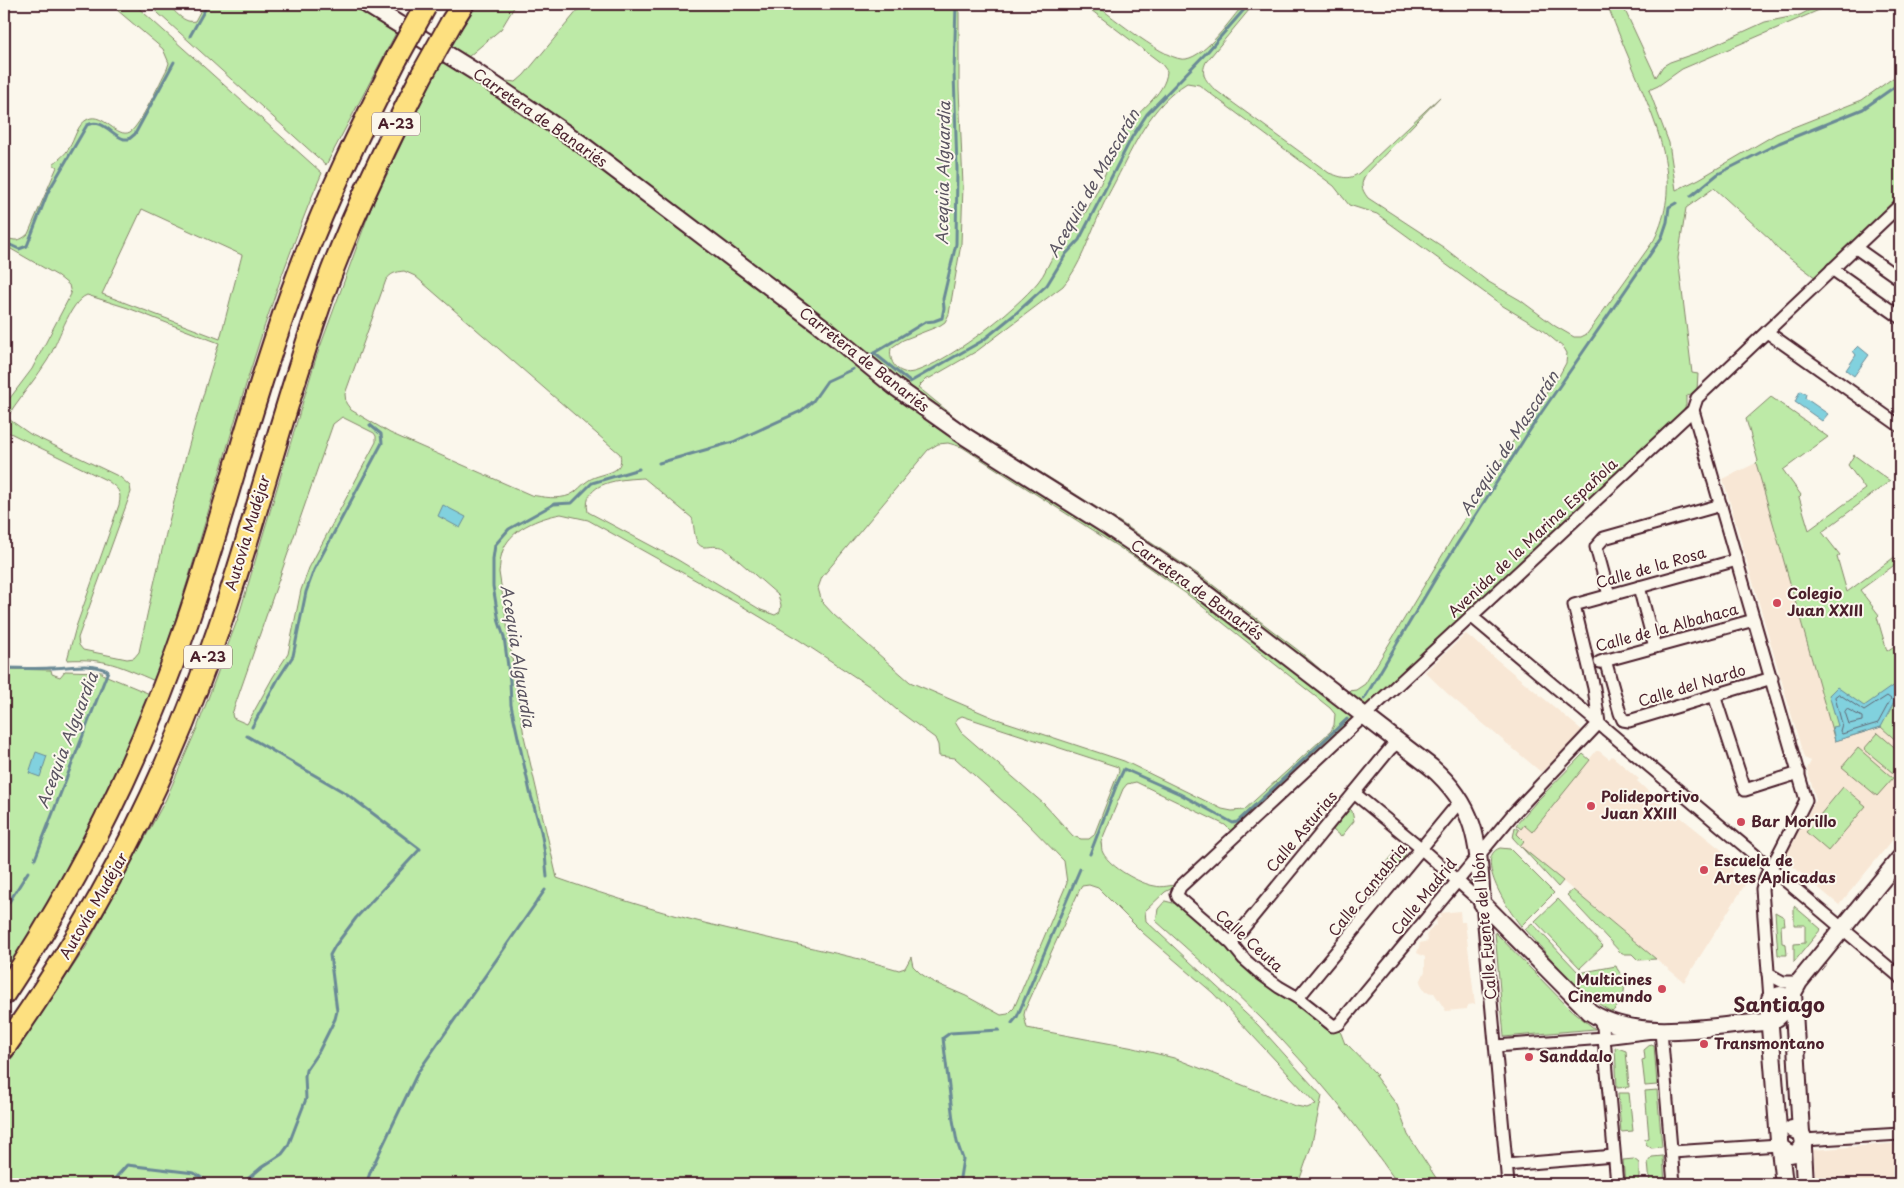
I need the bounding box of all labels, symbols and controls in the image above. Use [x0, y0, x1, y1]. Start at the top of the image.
street label: Carretera de Banariés [469, 62, 613, 172]
water label: Acequia Alguardia [929, 100, 955, 245]
water label: Acequia de Mascarán [1040, 103, 1145, 261]
road number: A-23 [372, 112, 420, 136]
street label: Carretera de Banariés [795, 301, 935, 417]
water label: Acequia de Mascarán [1453, 365, 1565, 519]
street label: Avenida de la Marina Española [1442, 451, 1622, 622]
street label: Autovía Mudéjar [218, 472, 275, 593]
street label: Carretera de Banariés [1127, 533, 1269, 645]
street label: Calle de la Rosa [1593, 540, 1709, 593]
place label: Colegio Juan XXIII [1787, 581, 1863, 621]
water label: Acequia Alguardia [496, 583, 542, 730]
street label: Calle de la Albahaca [1593, 596, 1741, 657]
marker: Colegio Juan XXIII [1771, 597, 1783, 609]
road number: A-23 [184, 646, 232, 669]
street label: Calle del Nardo [1635, 657, 1748, 712]
water label: Acequia Alguardia [29, 667, 103, 811]
place label: Polideportivo Juan XXIII [1601, 784, 1699, 824]
street label: Calle Asturias [1260, 785, 1342, 877]
marker: Polideportivo Juan XXIII [1585, 800, 1597, 812]
place label: Bar Morillo [1751, 809, 1836, 832]
marker: Bar Morillo [1735, 816, 1747, 828]
street label: Calle Cantabria [1322, 837, 1412, 941]
street label: Autovía Mudéjar [53, 847, 133, 963]
place label: Escuela de Artes Aplicadas [1714, 848, 1836, 888]
street label: Calle Fuente del Ibón [1466, 852, 1501, 1001]
street label: Calle Madrid [1385, 853, 1461, 940]
marker: Escuela de Artes Aplicadas [1698, 864, 1710, 876]
street label: Calle Ceuta [1211, 903, 1290, 977]
place label: Multicines Cinemundo [1568, 967, 1652, 1007]
marker: Multicines Cinemundo [1656, 983, 1668, 995]
district label: Santiago [1733, 989, 1825, 1019]
place label: Transmontano [1714, 1031, 1825, 1054]
marker: Transmontano [1698, 1038, 1710, 1050]
place label: Sanddalo [1539, 1044, 1612, 1067]
marker: Sanddalo [1523, 1051, 1535, 1063]

